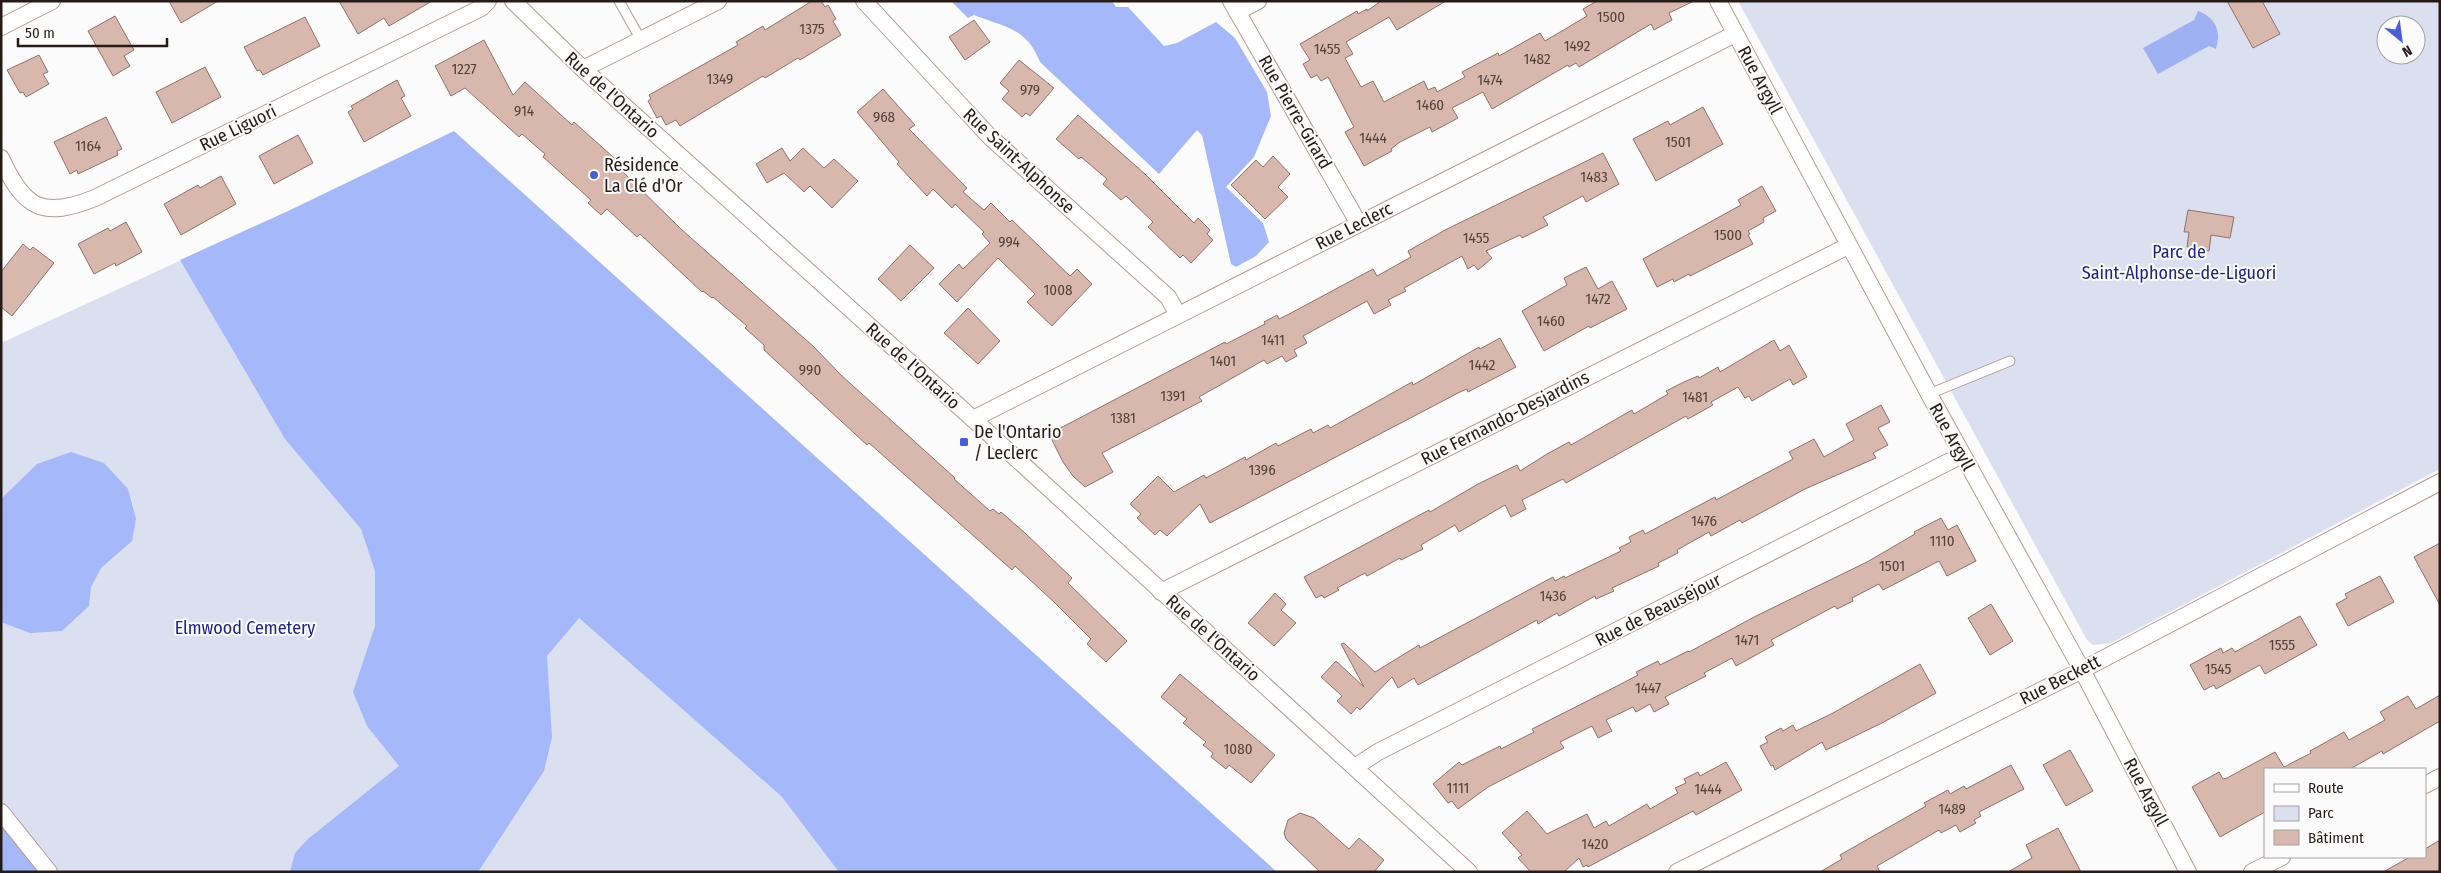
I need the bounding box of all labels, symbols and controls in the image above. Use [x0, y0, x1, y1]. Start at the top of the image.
house number: 1500 [1597, 8, 1625, 26]
scale bar [18, 15, 166, 47]
north arrow [2376, 15, 2426, 65]
house number: 1375 [799, 20, 825, 38]
text: 50 m [25, 24, 55, 42]
house number: 1492 [1564, 37, 1591, 55]
house number: 1455 [1314, 40, 1340, 58]
text: N [2399, 41, 2415, 60]
street label: Rue Argyll [1733, 42, 1787, 118]
street label: Rue de l'Ontario [560, 47, 664, 143]
house number: 1482 [1523, 50, 1551, 68]
street label: Rue Pierre-Girard [1254, 51, 1336, 173]
house number: 1227 [451, 60, 477, 78]
house number: 1349 [707, 70, 733, 88]
house number: 1474 [1477, 71, 1503, 89]
house number: 979 [1020, 81, 1040, 99]
house number: 1460 [1416, 96, 1444, 114]
street label: Rue Liguori [196, 100, 280, 156]
house number: 914 [514, 102, 534, 120]
street label: Rue Saint-Alphonse [959, 104, 1079, 218]
house number: 968 [873, 108, 895, 126]
house number: 1444 [1359, 129, 1387, 147]
house number: 1501 [1665, 133, 1691, 151]
house number: 1164 [75, 137, 101, 155]
place label: Résidence La Clé d'Or [604, 154, 683, 197]
house number: 1483 [1580, 168, 1608, 186]
marker: Résidence La Clé d'Or [588, 169, 600, 181]
street label: Rue Leclerc [1312, 197, 1396, 255]
house number: 1500 [1714, 226, 1742, 244]
house number: 1455 [1463, 229, 1489, 247]
house number: 994 [998, 233, 1020, 251]
park label: Parc de Saint-Alphonse-de-Liguori [2082, 241, 2276, 284]
house number: 1008 [1044, 281, 1072, 299]
house number: 1472 [1585, 290, 1611, 308]
house number: 1460 [1537, 312, 1565, 330]
street label: Rue de l'Ontario [861, 318, 965, 414]
house number: 1411 [1261, 331, 1285, 349]
house number: 1401 [1210, 352, 1236, 370]
house number: 1442 [1469, 356, 1496, 374]
house number: 990 [799, 361, 821, 379]
street label: Rue Fernando-Desjardins [1417, 366, 1593, 470]
house number: 1391 [1160, 387, 1186, 405]
house number: 1481 [1682, 388, 1708, 406]
street label: Rue Argyll [1924, 399, 1980, 475]
house number: 1381 [1110, 409, 1136, 427]
place label: De l'Ontario / Leclerc [974, 421, 1061, 464]
marker: De l'Ontario / Leclerc [958, 436, 970, 448]
house number: 1396 [1248, 461, 1276, 479]
house number: 1476 [1691, 512, 1717, 530]
house number: 1110 [1930, 532, 1954, 550]
house number: 1501 [1879, 557, 1905, 575]
street label: Rue de Beauséjour [1591, 569, 1725, 651]
house number: 1436 [1539, 587, 1567, 605]
street label: Rue de l'Ontario [1161, 590, 1265, 686]
park label: Elmwood Cemetery [175, 617, 315, 639]
house number: 1471 [1735, 631, 1759, 649]
house number: 1555 [2269, 636, 2295, 654]
street label: Rue Beckett [2016, 650, 2104, 710]
house number: 1545 [2205, 660, 2231, 678]
house number: 1447 [1635, 679, 1661, 697]
house number: 1080 [1224, 740, 1252, 758]
street label: Rue Argyll [2119, 754, 2173, 830]
legend [2264, 768, 2426, 858]
house number: 1111 [1447, 779, 1469, 797]
text: Route [2308, 779, 2344, 797]
house number: 1444 [1694, 780, 1722, 798]
house number: 1489 [1938, 800, 1966, 818]
text: Parc [2308, 804, 2334, 822]
text: Bâtiment [2308, 829, 2364, 847]
house number: 1420 [1581, 835, 1609, 853]

